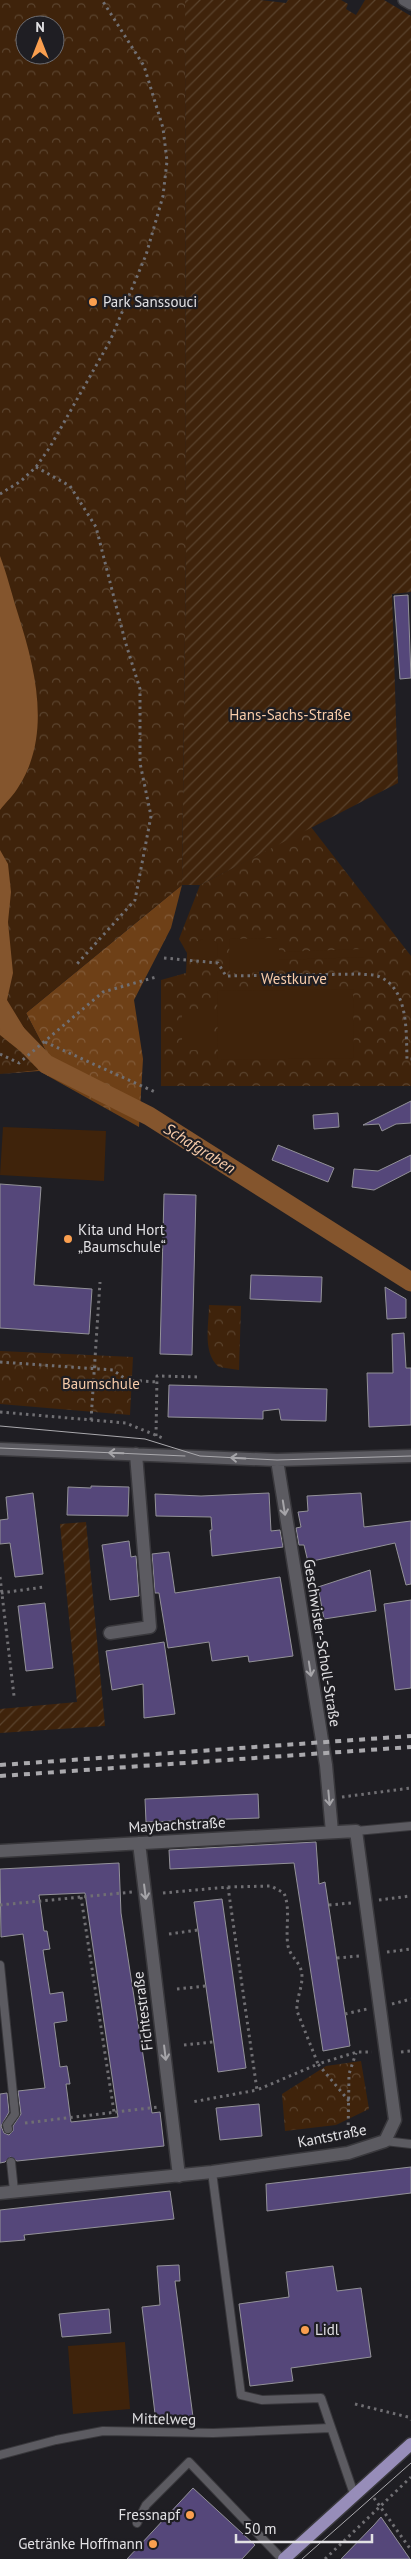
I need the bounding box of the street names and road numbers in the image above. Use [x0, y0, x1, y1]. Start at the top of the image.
street label: Geschwister-Scholl-Straße [300, 1558, 345, 1728]
street label: Maybachstraße [128, 1812, 226, 1837]
street label: Fichtestraße [128, 1970, 157, 2052]
street label: Kantstraße [296, 2120, 368, 2152]
street label: Mittelweg [132, 2408, 196, 2429]

